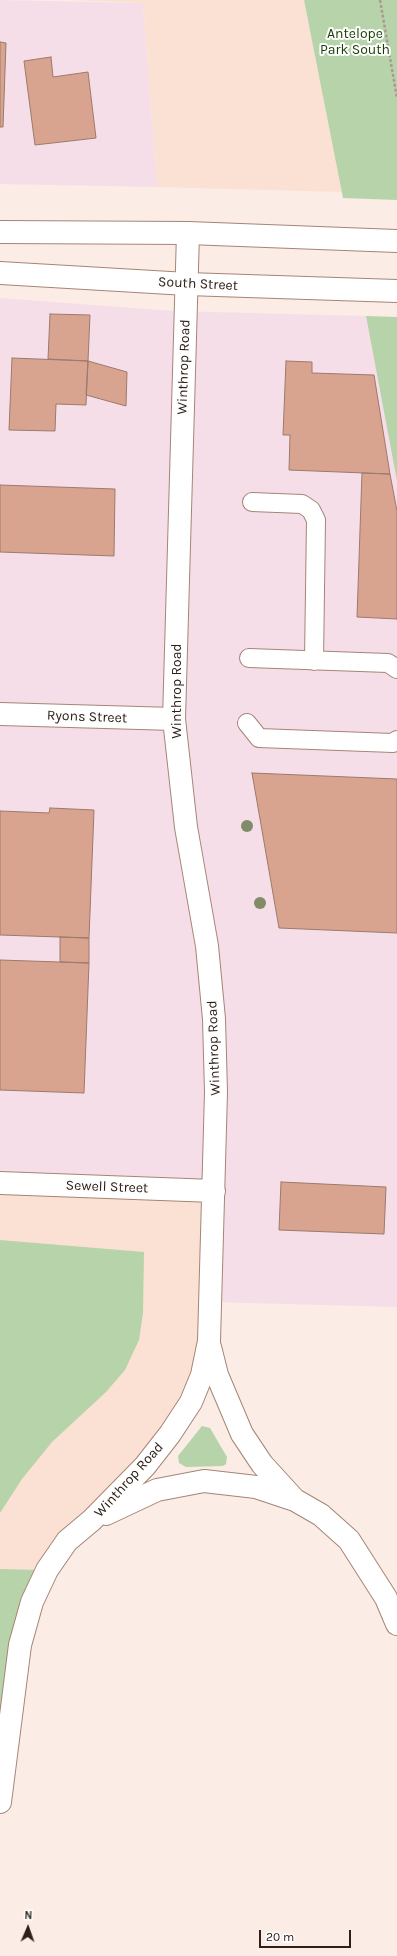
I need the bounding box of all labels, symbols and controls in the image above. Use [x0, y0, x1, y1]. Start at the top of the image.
park label: Antelope Park South [320, 26, 390, 58]
street label: South Street [158, 274, 238, 294]
street label: Winthrop Road [174, 319, 194, 415]
street label: Winthrop Road [169, 643, 185, 739]
street label: Ryons Street [47, 707, 127, 727]
street label: Winthrop Road [204, 1000, 224, 1096]
street label: Sewell Street [65, 1177, 149, 1197]
street label: Winthrop Road [91, 1439, 167, 1521]
north arrow [8, 1908, 48, 1948]
text: N [24, 1909, 33, 1922]
scale bar [261, 1922, 353, 1948]
text: 20 m [266, 1930, 294, 1944]

